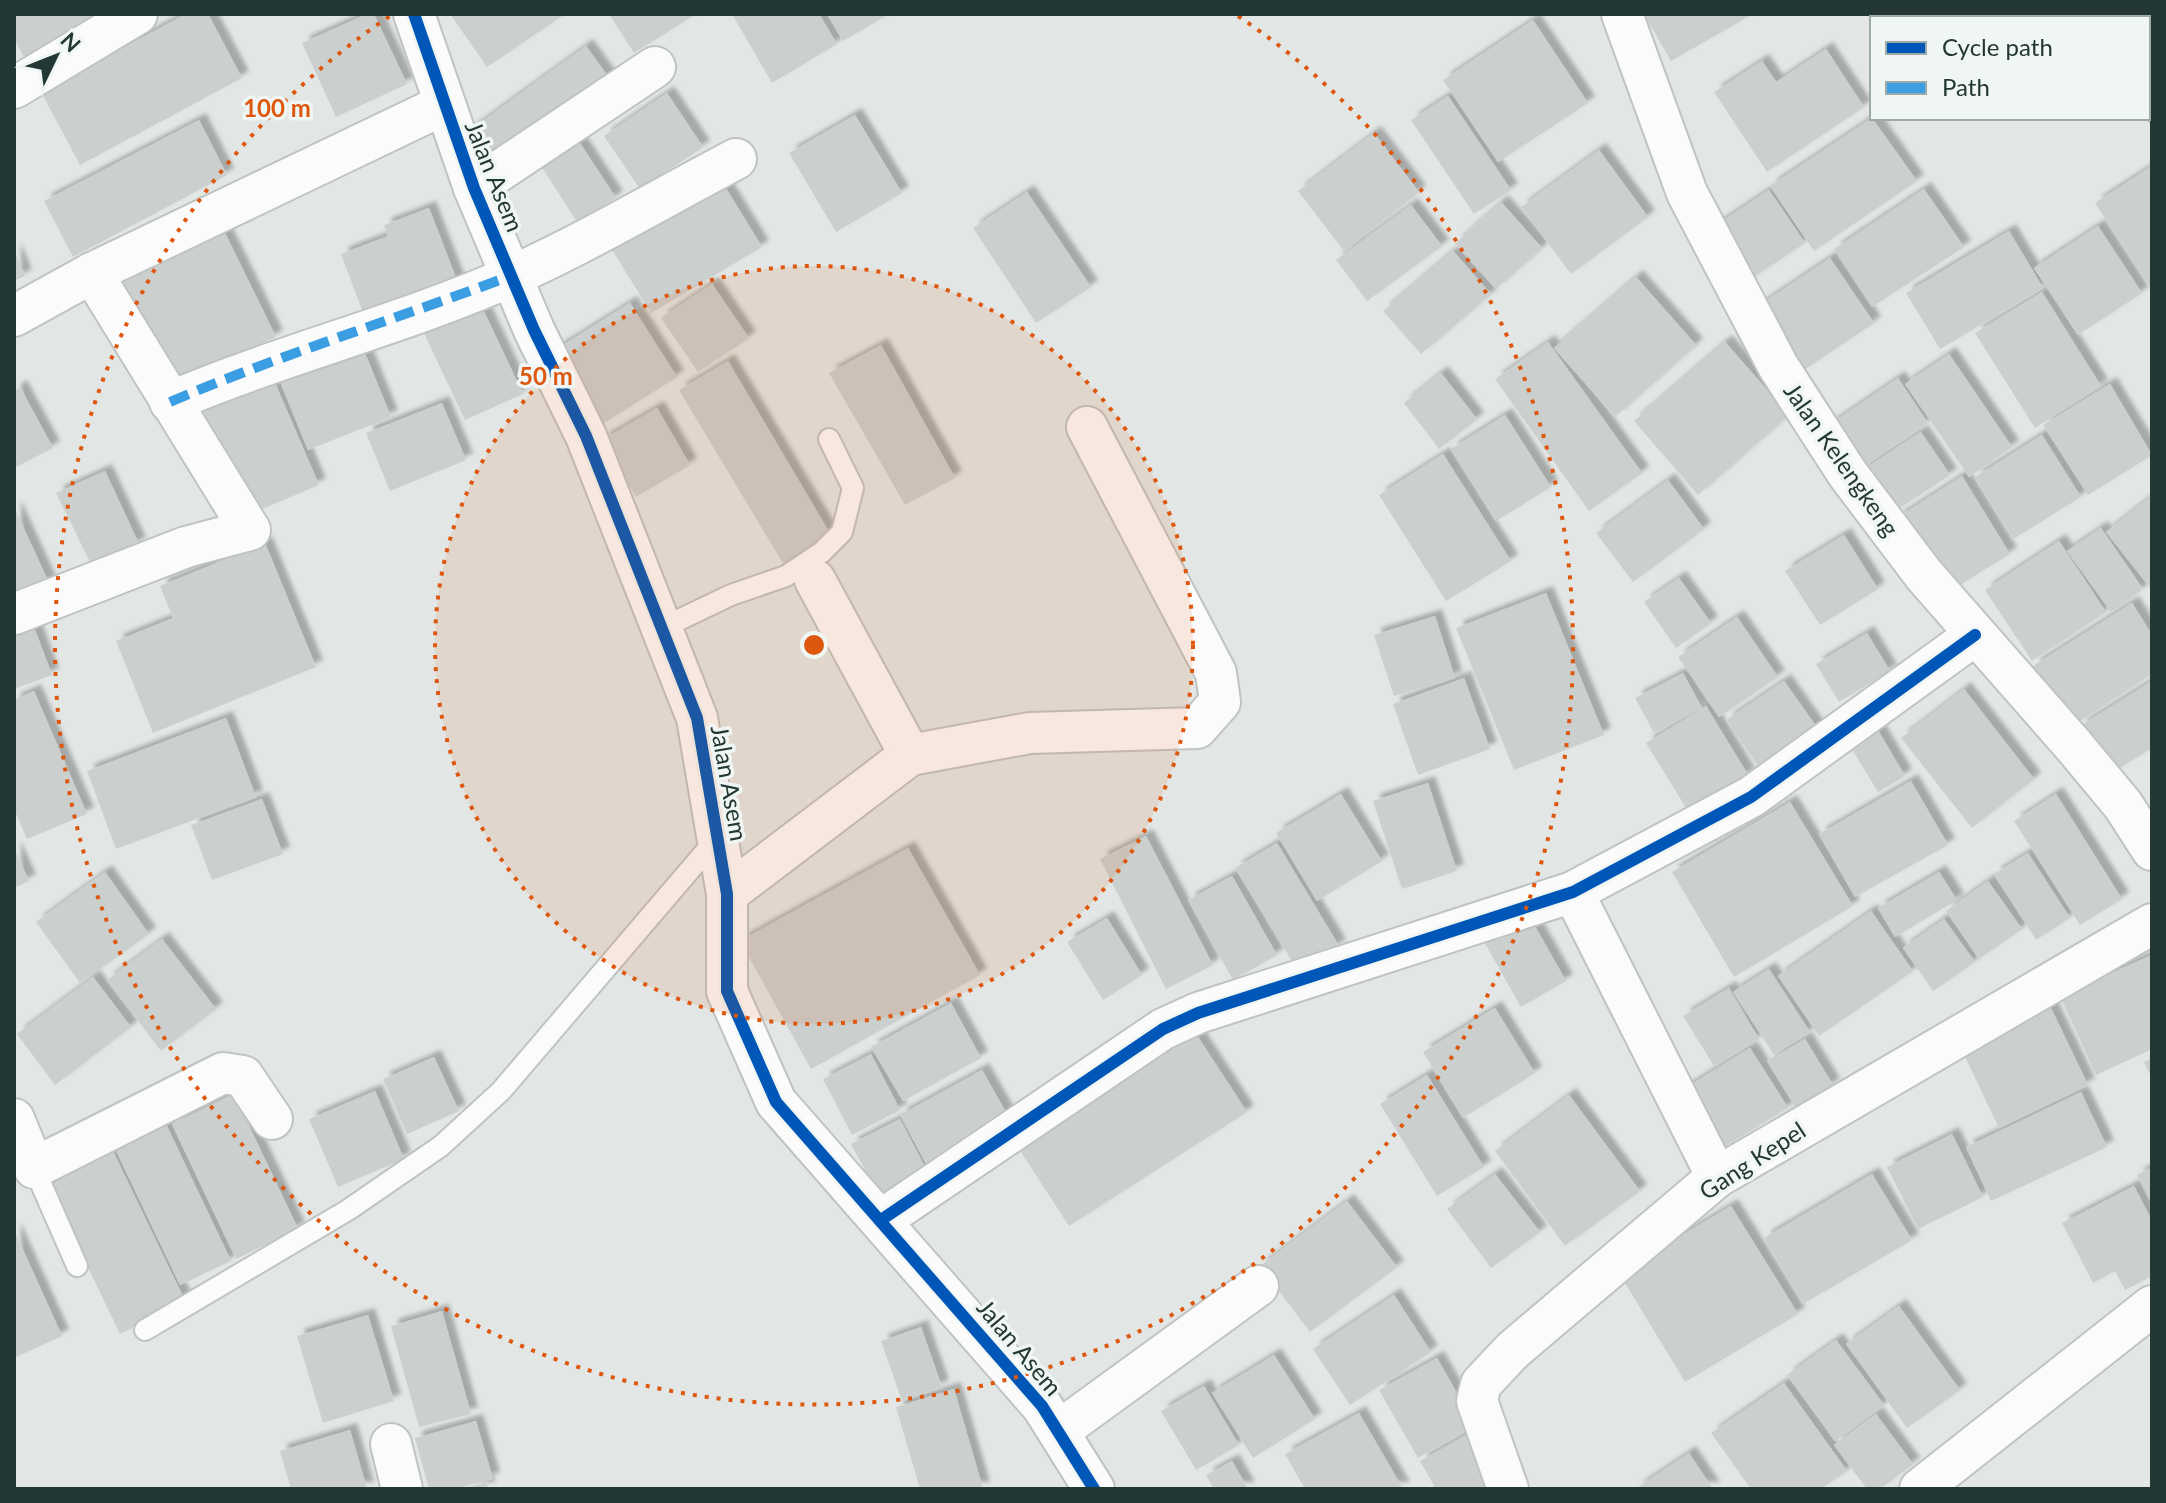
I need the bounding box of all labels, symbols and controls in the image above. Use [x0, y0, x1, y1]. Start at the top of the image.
north arrow [16, 16, 96, 96]
legend [1870, 16, 2150, 120]
text: N [55, 27, 87, 57]
text: Cycle path [1942, 32, 2053, 61]
text: Path [1942, 72, 1990, 101]
text: 100 m [243, 93, 311, 122]
street label: Jalan Asem [460, 116, 530, 236]
text: 50 m [519, 361, 573, 390]
street label: Jalan Kelengkeng [1778, 377, 1906, 541]
centre of rings [800, 631, 828, 659]
street label: Jalan Asem [706, 723, 754, 843]
street label: Gang Kepel [1693, 1115, 1811, 1205]
street label: Jalan Asem [971, 1293, 1069, 1401]

